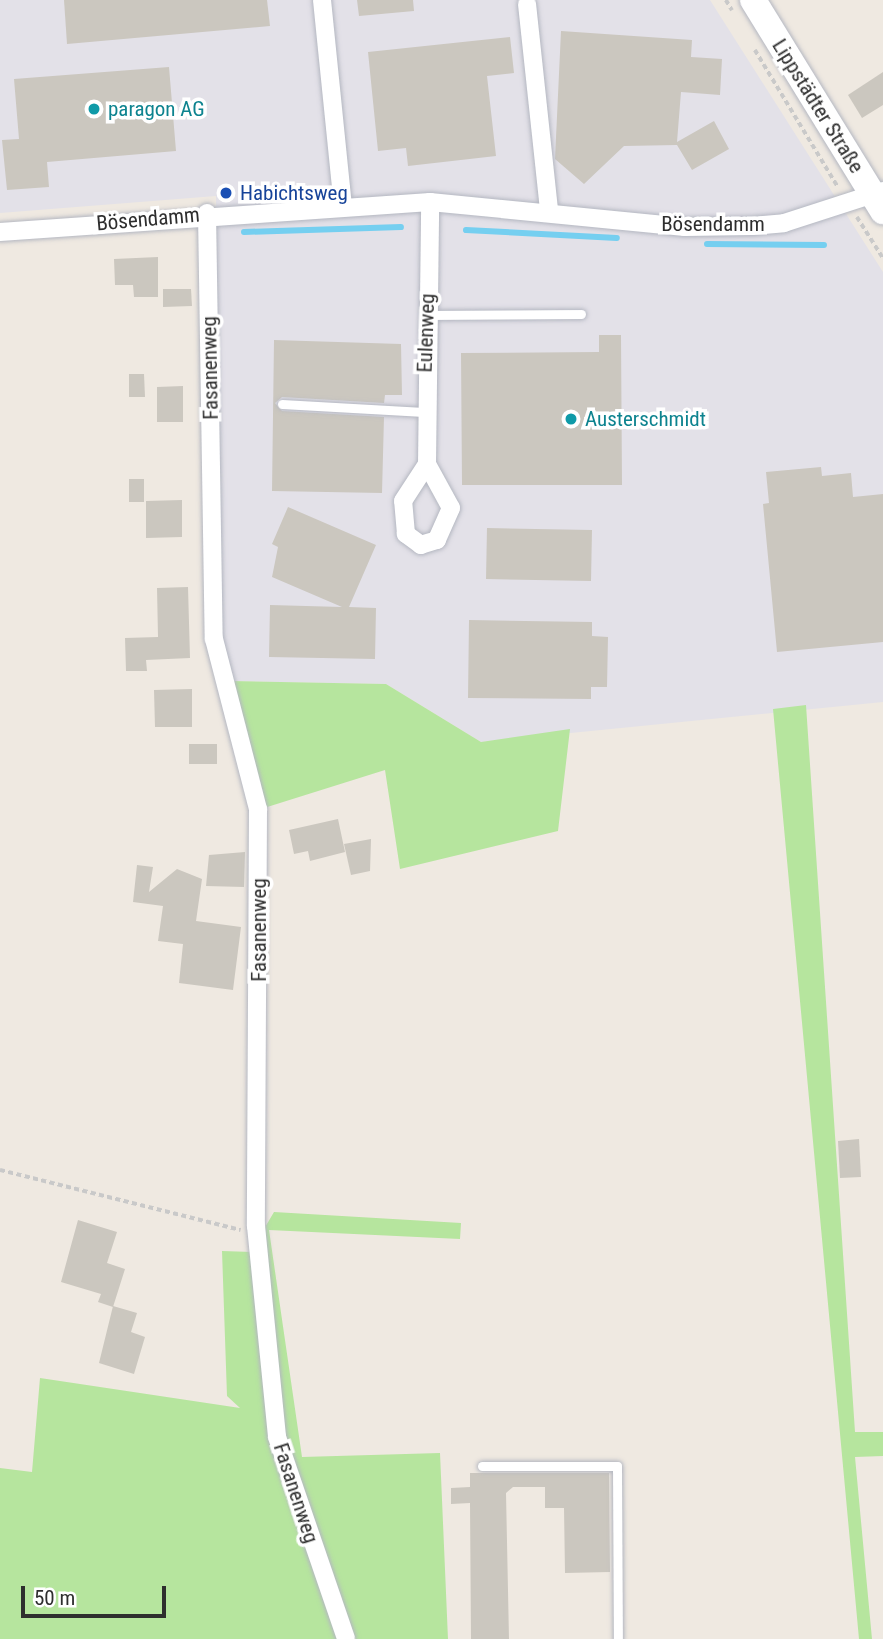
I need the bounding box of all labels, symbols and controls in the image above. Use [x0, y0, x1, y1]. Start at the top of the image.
street label: Lippstädter Straße [767, 34, 869, 178]
place label: paragon AG [108, 96, 205, 122]
marker: paragon AG [86, 101, 102, 117]
place label: Habichtsweg [240, 180, 348, 206]
marker: Habichtsweg [218, 185, 234, 201]
street label: Bösendamm [95, 202, 201, 236]
street label: Bösendamm [661, 211, 765, 237]
street label: Eulenweg [412, 293, 440, 373]
street label: Fasanenweg [196, 316, 224, 420]
place label: Austerschmidt [585, 406, 706, 432]
marker: Austerschmidt [563, 411, 579, 427]
street label: Fasanenweg [246, 878, 272, 982]
street label: Fasanenweg [268, 1440, 324, 1546]
scale bar [24, 1572, 170, 1616]
text: 50 m [34, 1586, 75, 1610]

